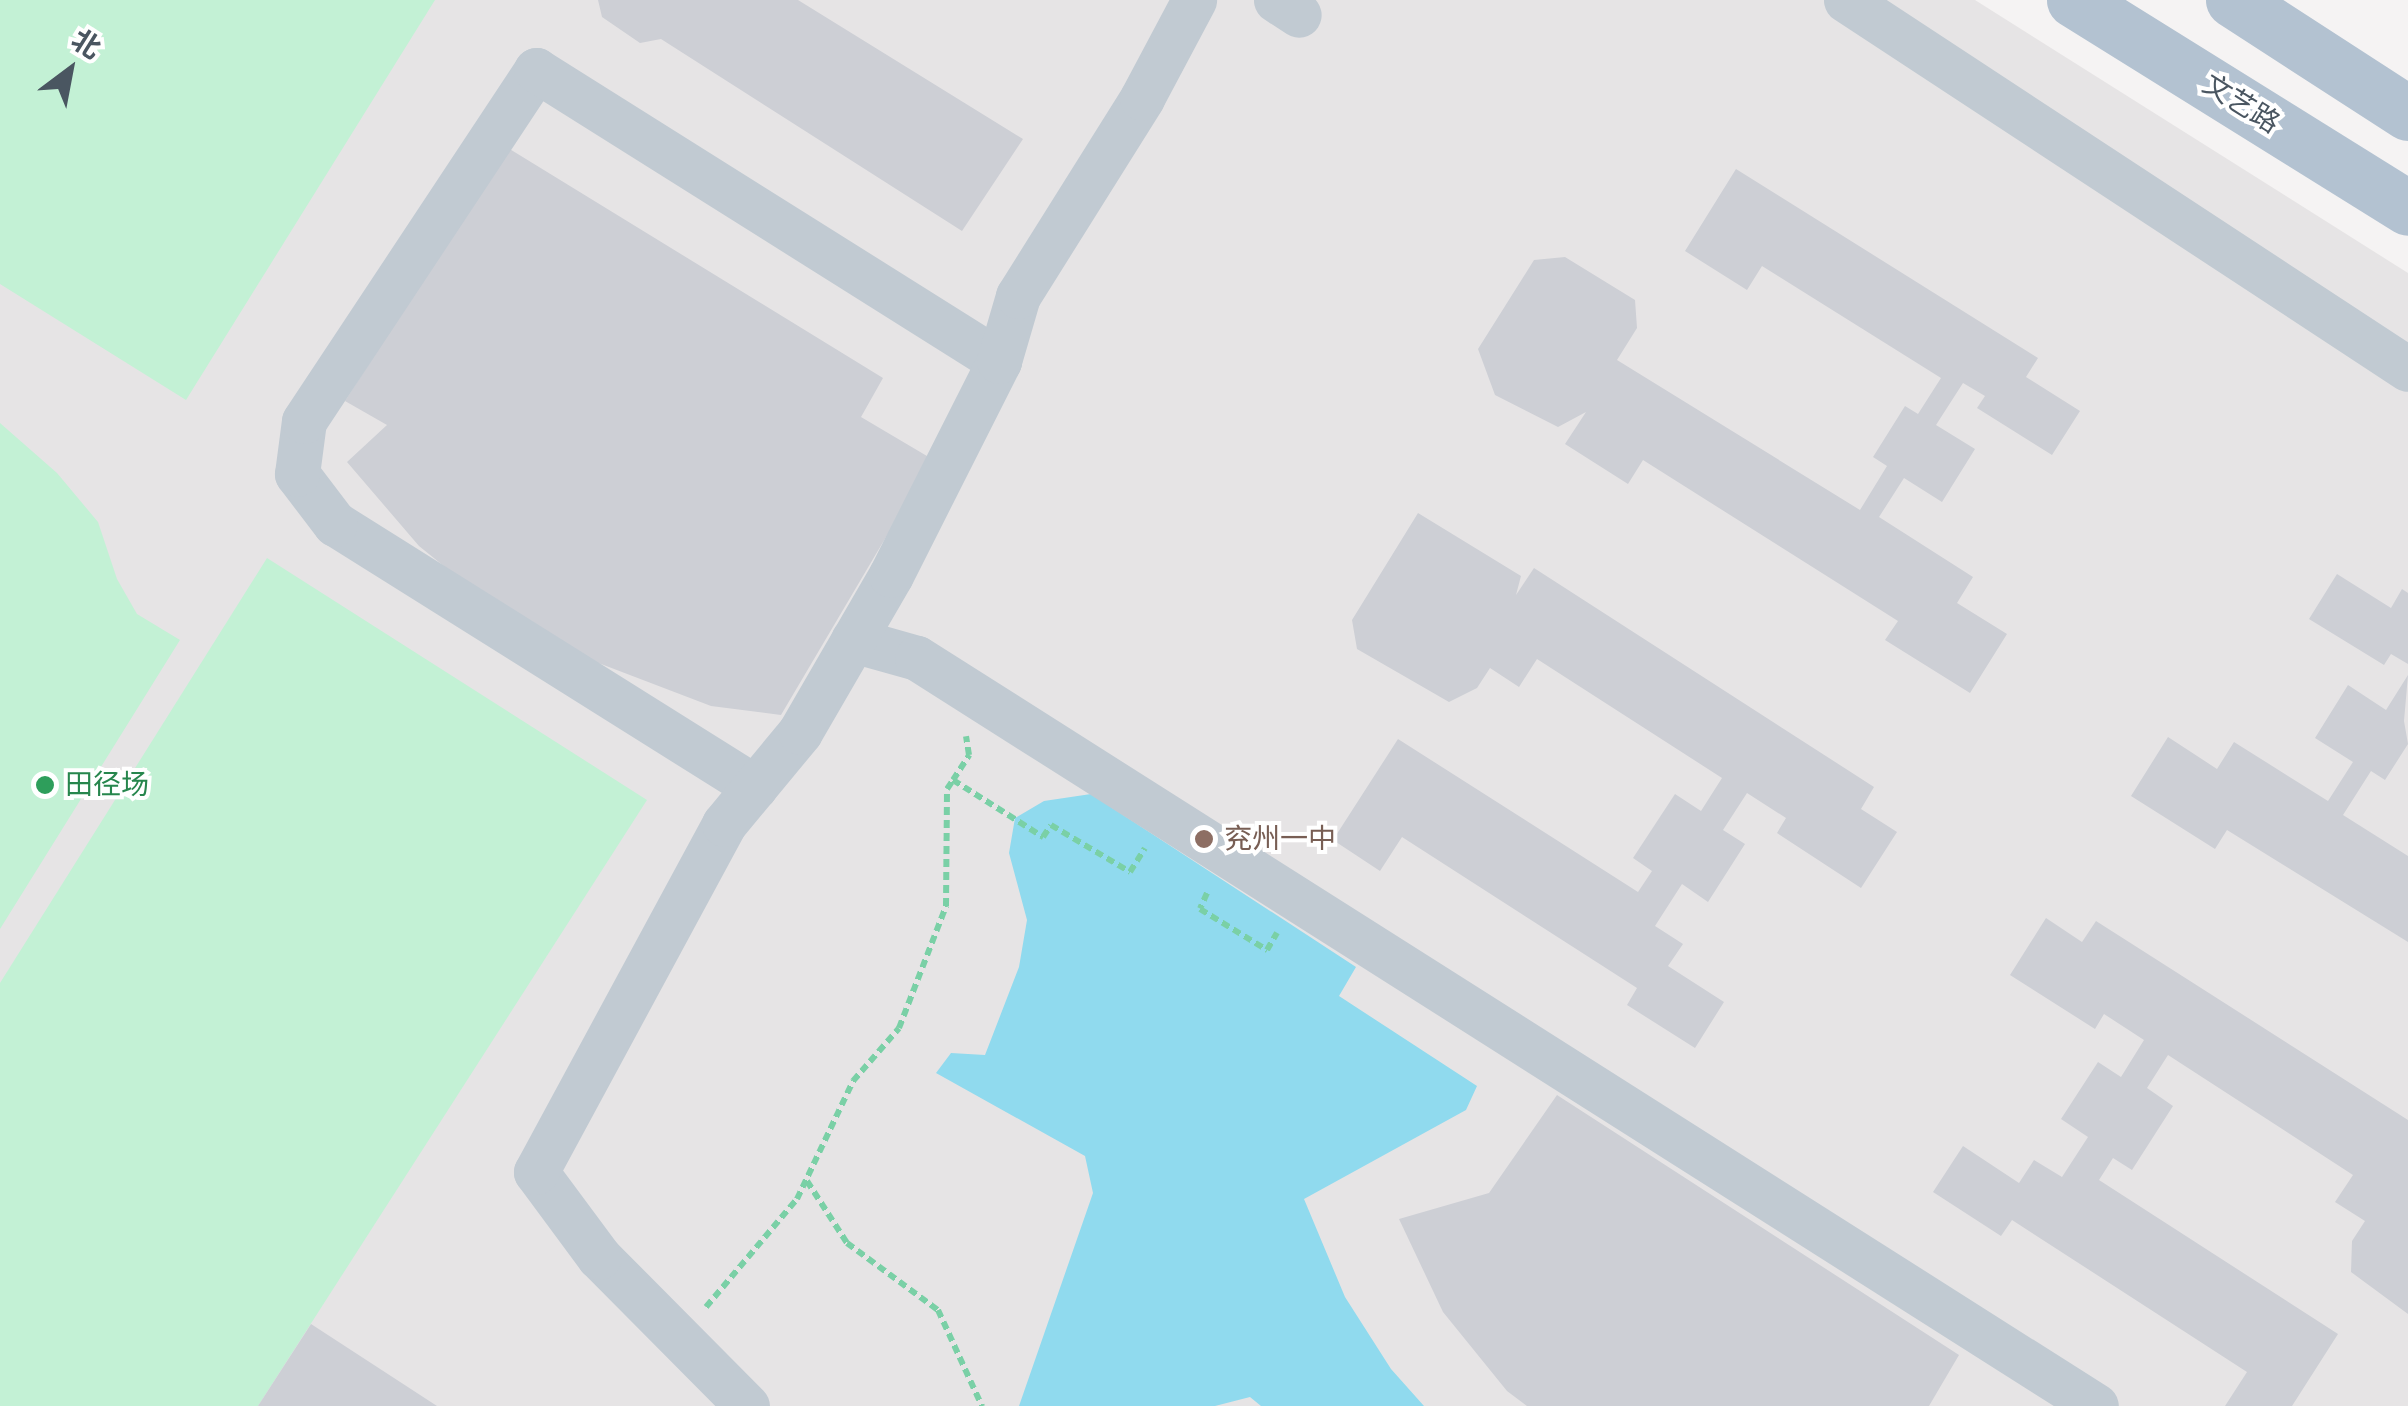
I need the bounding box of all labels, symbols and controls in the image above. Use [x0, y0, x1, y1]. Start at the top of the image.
north arrow [20, 20, 120, 120]
text: 北 [64, 21, 108, 68]
street label: 文艺路 [2196, 67, 2286, 141]
place label: 田径场 [65, 768, 149, 802]
marker: 田径场 [34, 774, 56, 796]
place label: 兖州一中 [1224, 822, 1336, 856]
marker: 兖州一中 [1193, 828, 1215, 850]

